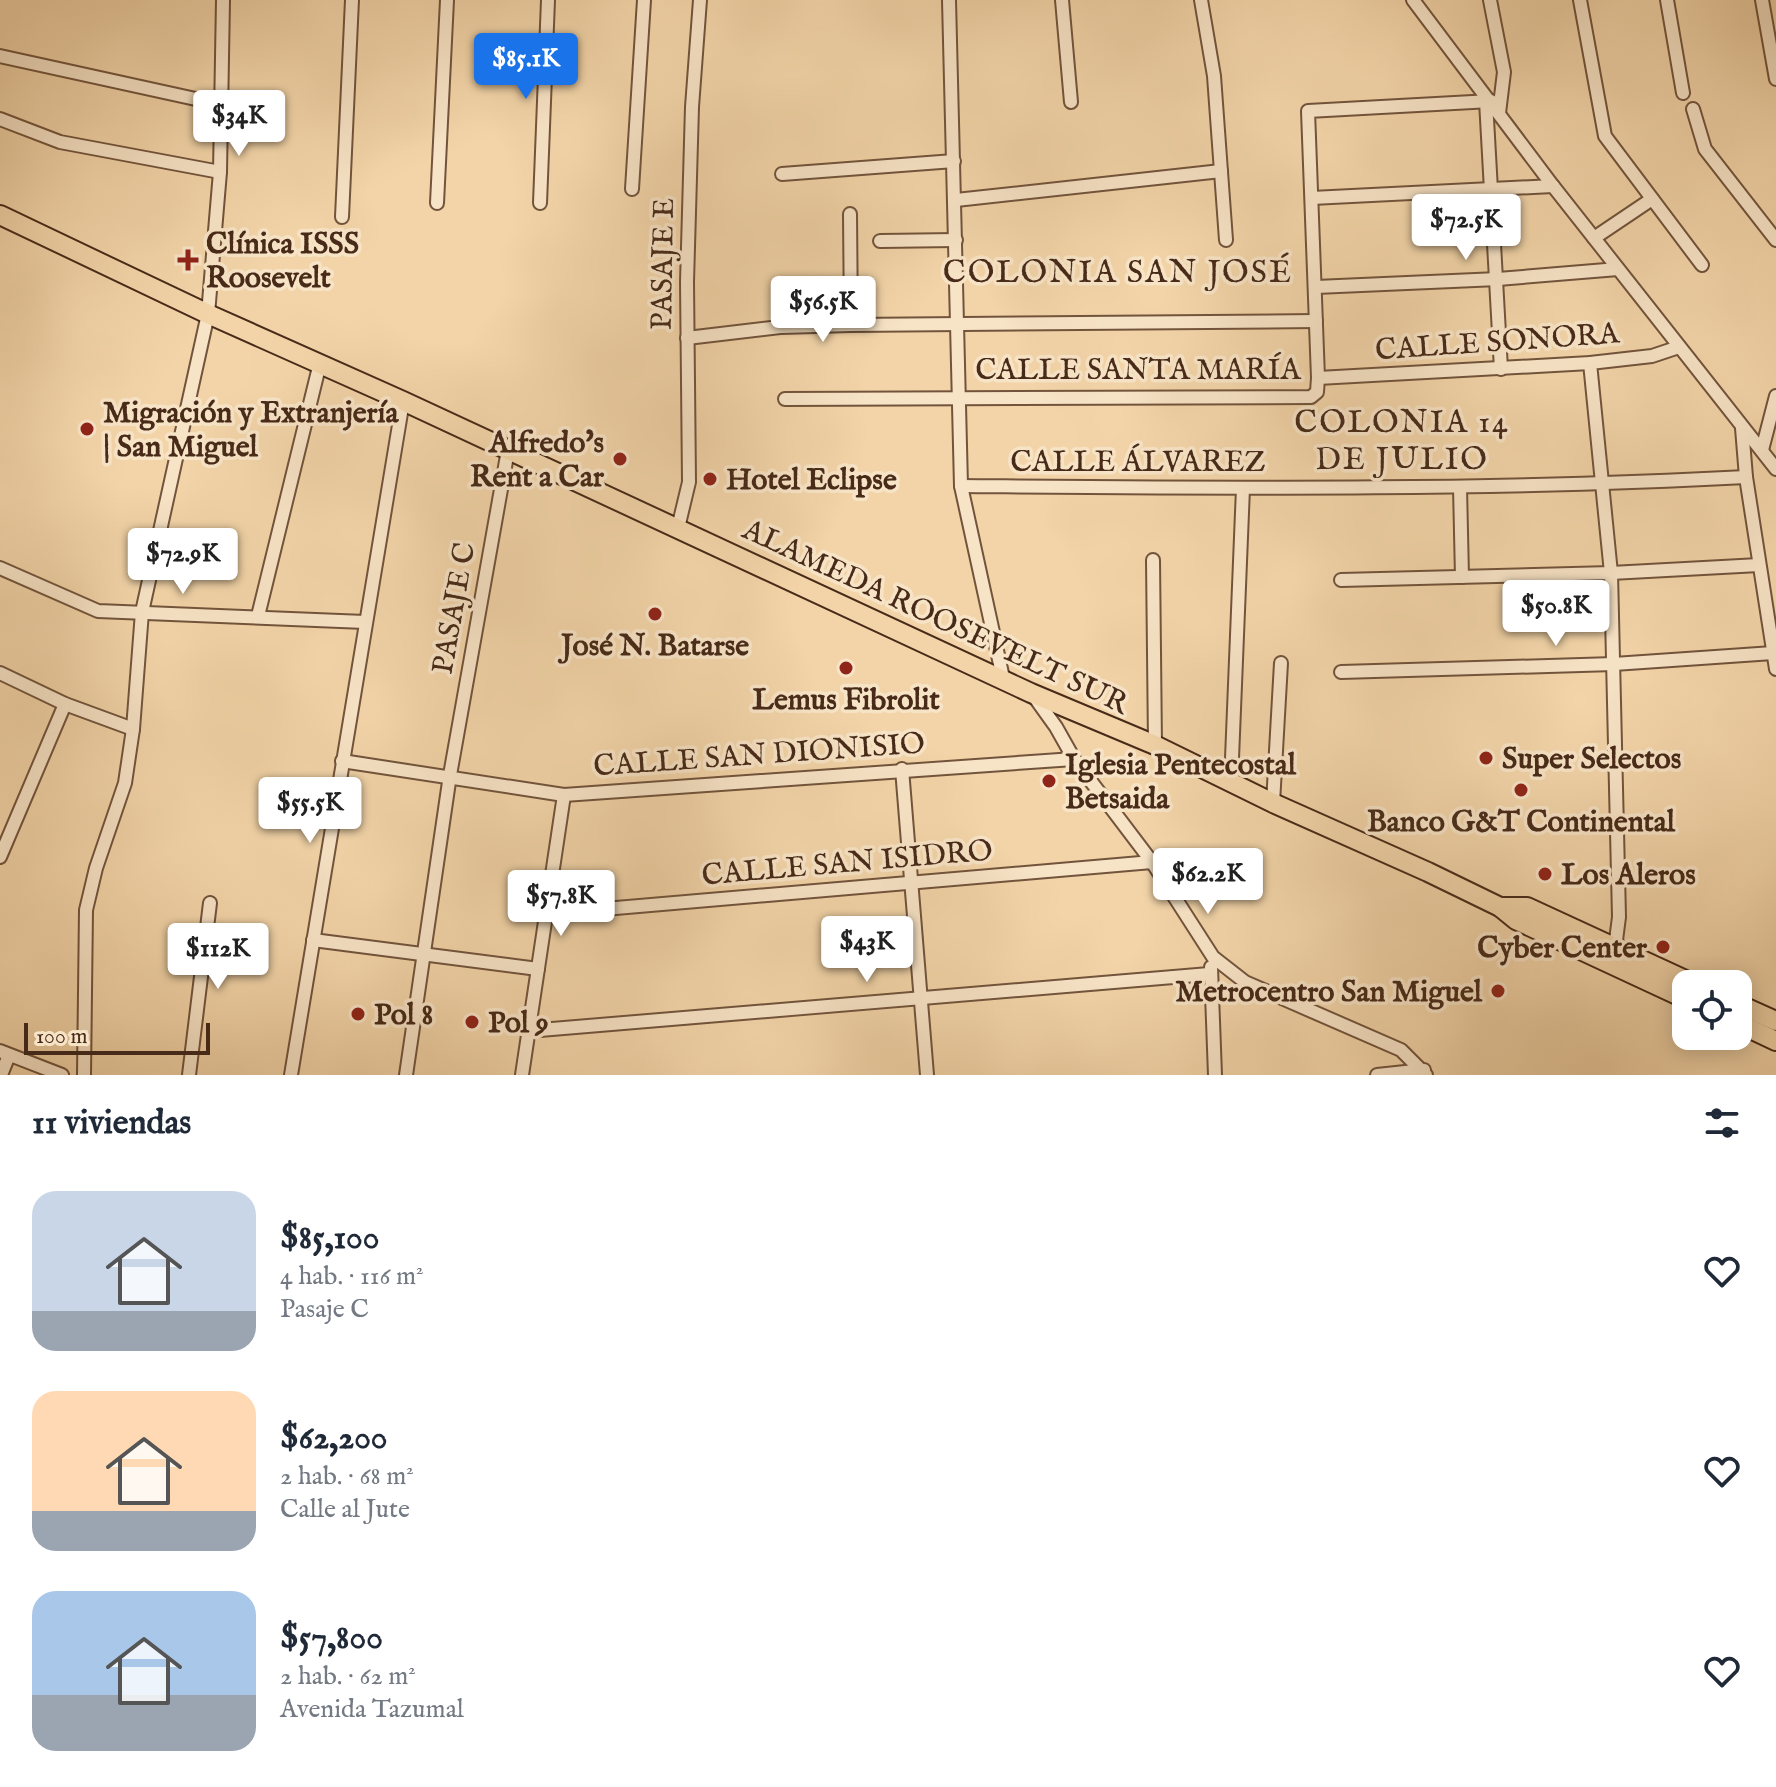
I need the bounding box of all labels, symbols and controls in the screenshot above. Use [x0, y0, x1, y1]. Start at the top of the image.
pin: $85.1K [461, 33, 591, 101]
text: $85.1K [492, 42, 560, 75]
pin: $34K [192, 90, 286, 158]
text: $34K [211, 99, 267, 132]
pin: $72.5K [1401, 194, 1531, 262]
street label: PASAJE E [644, 198, 684, 330]
text: $72.5K [1430, 203, 1502, 236]
place label: Clínica ISSS Roosevelt [206, 226, 359, 298]
marker: Clínica ISSS Roosevelt [177, 249, 199, 271]
district label: COLONIA SAN JOSÉ [943, 252, 1293, 294]
pin: $56.5K [758, 276, 888, 344]
text: $56.5K [789, 285, 857, 318]
street label: CALLE SONORA [1374, 315, 1621, 370]
street label: CALLE SANTA MARÍA [975, 352, 1301, 390]
place label: Migración y Extranjería | San Miguel [103, 395, 400, 467]
district label: COLONIA 14 DE JULIO [1294, 403, 1510, 481]
marker: Migración y Extranjería | San Miguel [78, 420, 96, 438]
place label: Alfredo's Rent a Car [470, 425, 605, 497]
street label: CALLE ÁLVAREZ [1010, 443, 1266, 482]
marker: Alfredo's Rent a Car [611, 450, 629, 468]
place label: Hotel Eclipse [726, 462, 897, 500]
marker: Hotel Eclipse [701, 470, 719, 488]
street label: ALAMEDA ROOSEVELT SUR [735, 511, 1135, 725]
pin: $72.9K [118, 528, 248, 596]
text: $72.9K [146, 537, 220, 570]
street label: PASAJE C [425, 540, 485, 677]
pin: $50.8K [1491, 580, 1621, 648]
text: $50.8K [1520, 589, 1592, 622]
marker: José N. Batarse [646, 605, 664, 623]
place label: José N. Batarse [557, 628, 749, 666]
marker: Lemus Fibrolit [837, 659, 855, 677]
place label: Lemus Fibrolit [752, 682, 940, 720]
street label: CALLE SAN DIONISIO [592, 725, 926, 787]
place label: Super Selectos [1502, 741, 1681, 779]
place label: Iglesia Pentecostal Betsaida [1065, 747, 1297, 819]
marker: Super Selectos [1477, 749, 1495, 767]
marker: Iglesia Pentecostal Betsaida [1040, 772, 1058, 790]
pin: $55.5K [245, 777, 375, 845]
marker: Banco G&T Continental [1512, 781, 1530, 799]
text: $55.5K [276, 786, 344, 819]
place label: Banco G&T Continental [1367, 804, 1676, 842]
street label: CALLE SAN ISIDRO [700, 832, 994, 896]
pin: $62.2K [1143, 848, 1273, 916]
text: $62.2K [1171, 857, 1245, 890]
place label: Los Aleros [1561, 857, 1696, 895]
marker: Los Aleros [1536, 865, 1554, 883]
pin: $57.8K [496, 870, 626, 938]
text: $57.8K [526, 879, 596, 912]
pin: $43K [820, 916, 914, 984]
pin: $112K [162, 923, 274, 991]
text: $43K [839, 925, 895, 958]
place label: Cyber Center [1477, 930, 1648, 968]
text: $112K [186, 932, 250, 965]
marker: Cyber Center [1654, 938, 1672, 956]
map controls [1672, 970, 1752, 1050]
button: locate [1672, 970, 1752, 1050]
place label: Metrocentro San Miguel [1175, 974, 1483, 1012]
marker: Metrocentro San Miguel [1489, 982, 1507, 1000]
place label: Pol 8 [374, 997, 433, 1035]
marker: Pol 8 [349, 1005, 367, 1023]
place label: Pol 9 [488, 1005, 549, 1043]
marker: Pol 9 [463, 1013, 481, 1031]
scale bar [24, 1019, 210, 1055]
text: 100 m [36, 1023, 88, 1051]
icon: filters [1700, 1101, 1744, 1145]
text: 11 viviendas [32, 1102, 191, 1145]
text: $85,100 [280, 1217, 379, 1260]
icon: home [96, 1223, 192, 1319]
icon: heart [1700, 1249, 1744, 1293]
text: 4 hab. · 116 m² [280, 1260, 423, 1293]
text: Pasaje C [280, 1293, 369, 1326]
text: $62,200 [280, 1417, 388, 1460]
icon: home [96, 1423, 192, 1519]
icon: heart [1700, 1449, 1744, 1493]
text: 2 hab. · 68 m² [280, 1460, 414, 1493]
text: Calle al Jute [280, 1493, 410, 1526]
text: $57,800 [280, 1617, 383, 1660]
icon: home [96, 1623, 192, 1719]
icon: heart [1700, 1649, 1744, 1693]
text: 2 hab. · 62 m² [280, 1660, 416, 1693]
text: Avenida Tazumal [280, 1693, 464, 1726]

